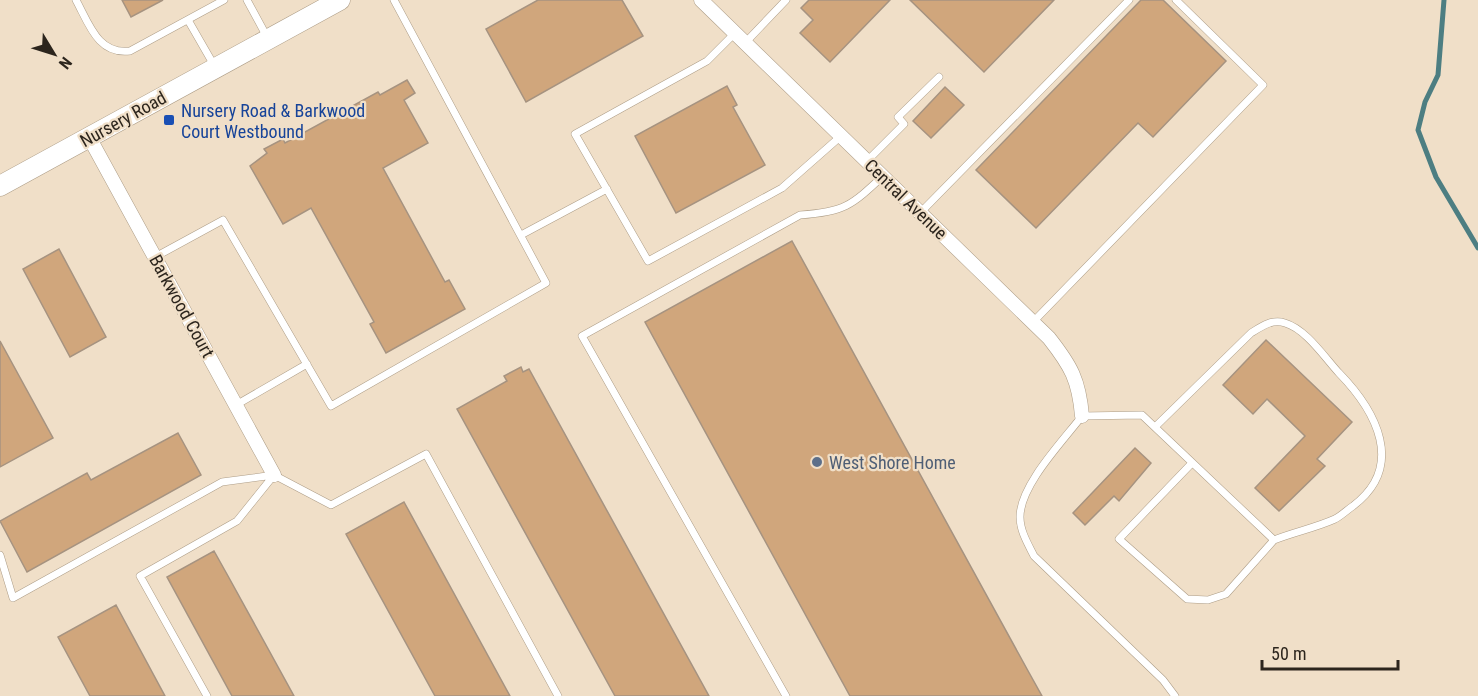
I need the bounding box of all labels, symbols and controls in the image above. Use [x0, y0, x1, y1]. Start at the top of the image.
north arrow [24, 24, 84, 84]
text: N [55, 53, 76, 73]
street label: Nursery Road [76, 87, 170, 151]
place label: Nursery Road & Barkwood Court Westbound [181, 100, 365, 142]
marker: Nursery Road & Barkwood Court Westbound [162, 113, 176, 127]
street label: Central Avenue [860, 154, 952, 244]
street label: Barkwood Court [145, 251, 219, 361]
place label: West Shore Home [829, 452, 956, 473]
marker: West Shore Home [810, 455, 824, 469]
scale bar [1262, 633, 1398, 671]
text: 50 m [1271, 643, 1306, 664]

